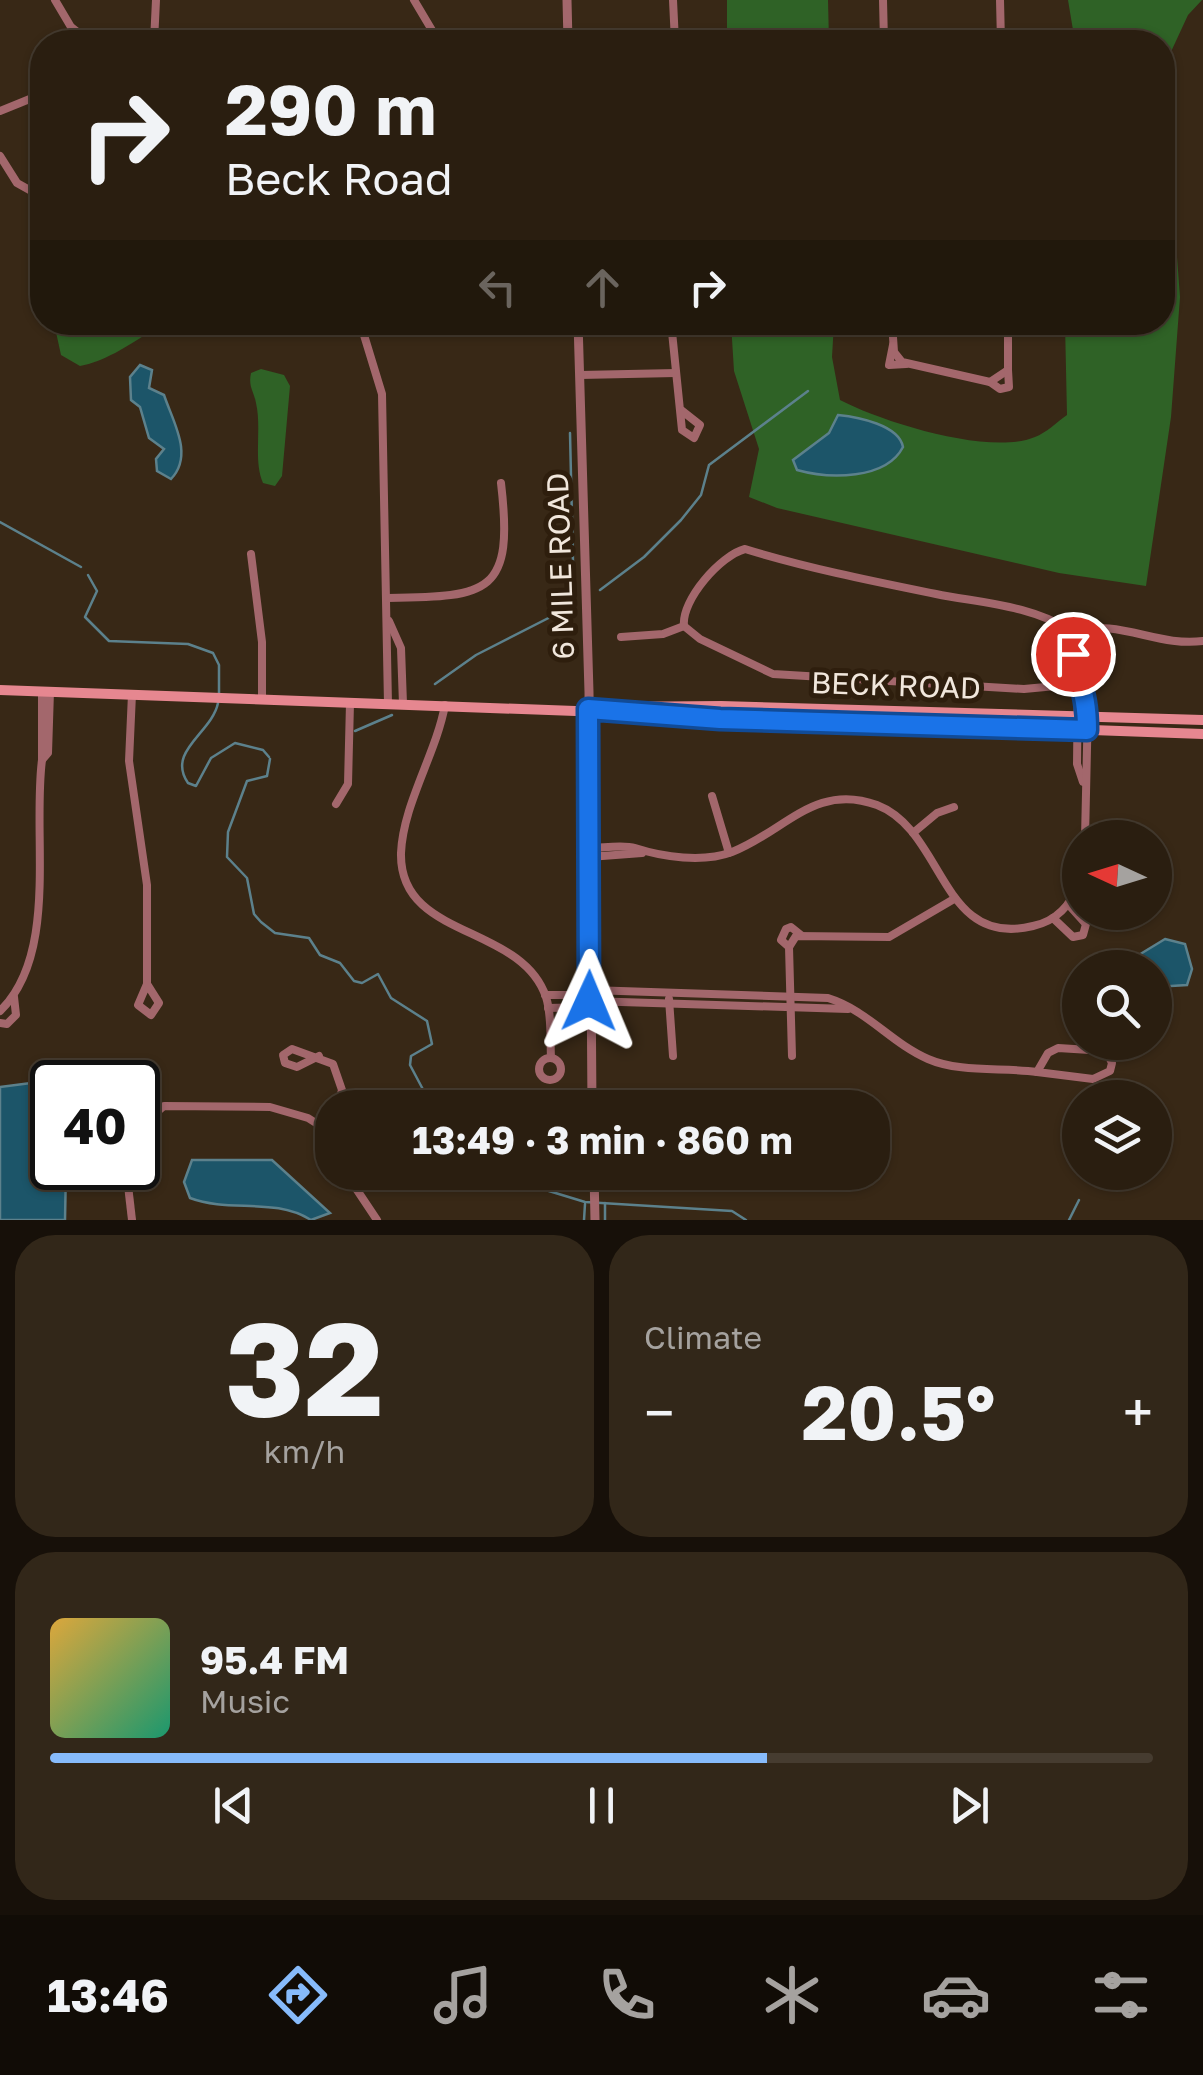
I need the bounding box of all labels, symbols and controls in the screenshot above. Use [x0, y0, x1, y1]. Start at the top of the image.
text: 290 m [225, 66, 436, 150]
icon: right [60, 70, 190, 200]
text: Beck Road [225, 151, 453, 205]
icon: left [470, 260, 525, 315]
icon: ahead [575, 260, 630, 315]
icon: right [680, 260, 735, 315]
street label: 6 MILE ROAD [539, 472, 581, 660]
pin [1031, 612, 1116, 697]
icon: arrive [1046, 627, 1101, 682]
street label: BECK ROAD [810, 664, 982, 706]
north arrow [1062, 820, 1172, 930]
map controls [1062, 820, 1172, 1190]
position arrow [537, 949, 641, 1053]
button: search [1062, 950, 1172, 1060]
speed limit sign: 40 [30, 1060, 160, 1190]
button: layers [1062, 1080, 1172, 1190]
text: 13:49 · 3 min · 860 m [412, 1117, 793, 1162]
text: 32 [225, 1289, 384, 1445]
text: Climate [644, 1318, 762, 1356]
text: 20.5° [802, 1366, 995, 1457]
text: − [644, 1379, 674, 1445]
text: + [1123, 1379, 1153, 1445]
text: km/h [264, 1432, 345, 1470]
text: 95.4 FM [200, 1637, 349, 1682]
text: Music [200, 1682, 290, 1720]
icon: previous [206, 1778, 261, 1833]
icon: pause [574, 1778, 629, 1833]
icon: next [942, 1778, 997, 1833]
icon: directions [263, 1960, 333, 2030]
icon: music [428, 1960, 498, 2030]
icon: phone [592, 1960, 662, 2030]
icon: climate [757, 1960, 827, 2030]
icon: car [921, 1960, 991, 2030]
icon: filters [1086, 1960, 1156, 2030]
text: 13:46 [47, 1968, 169, 2022]

